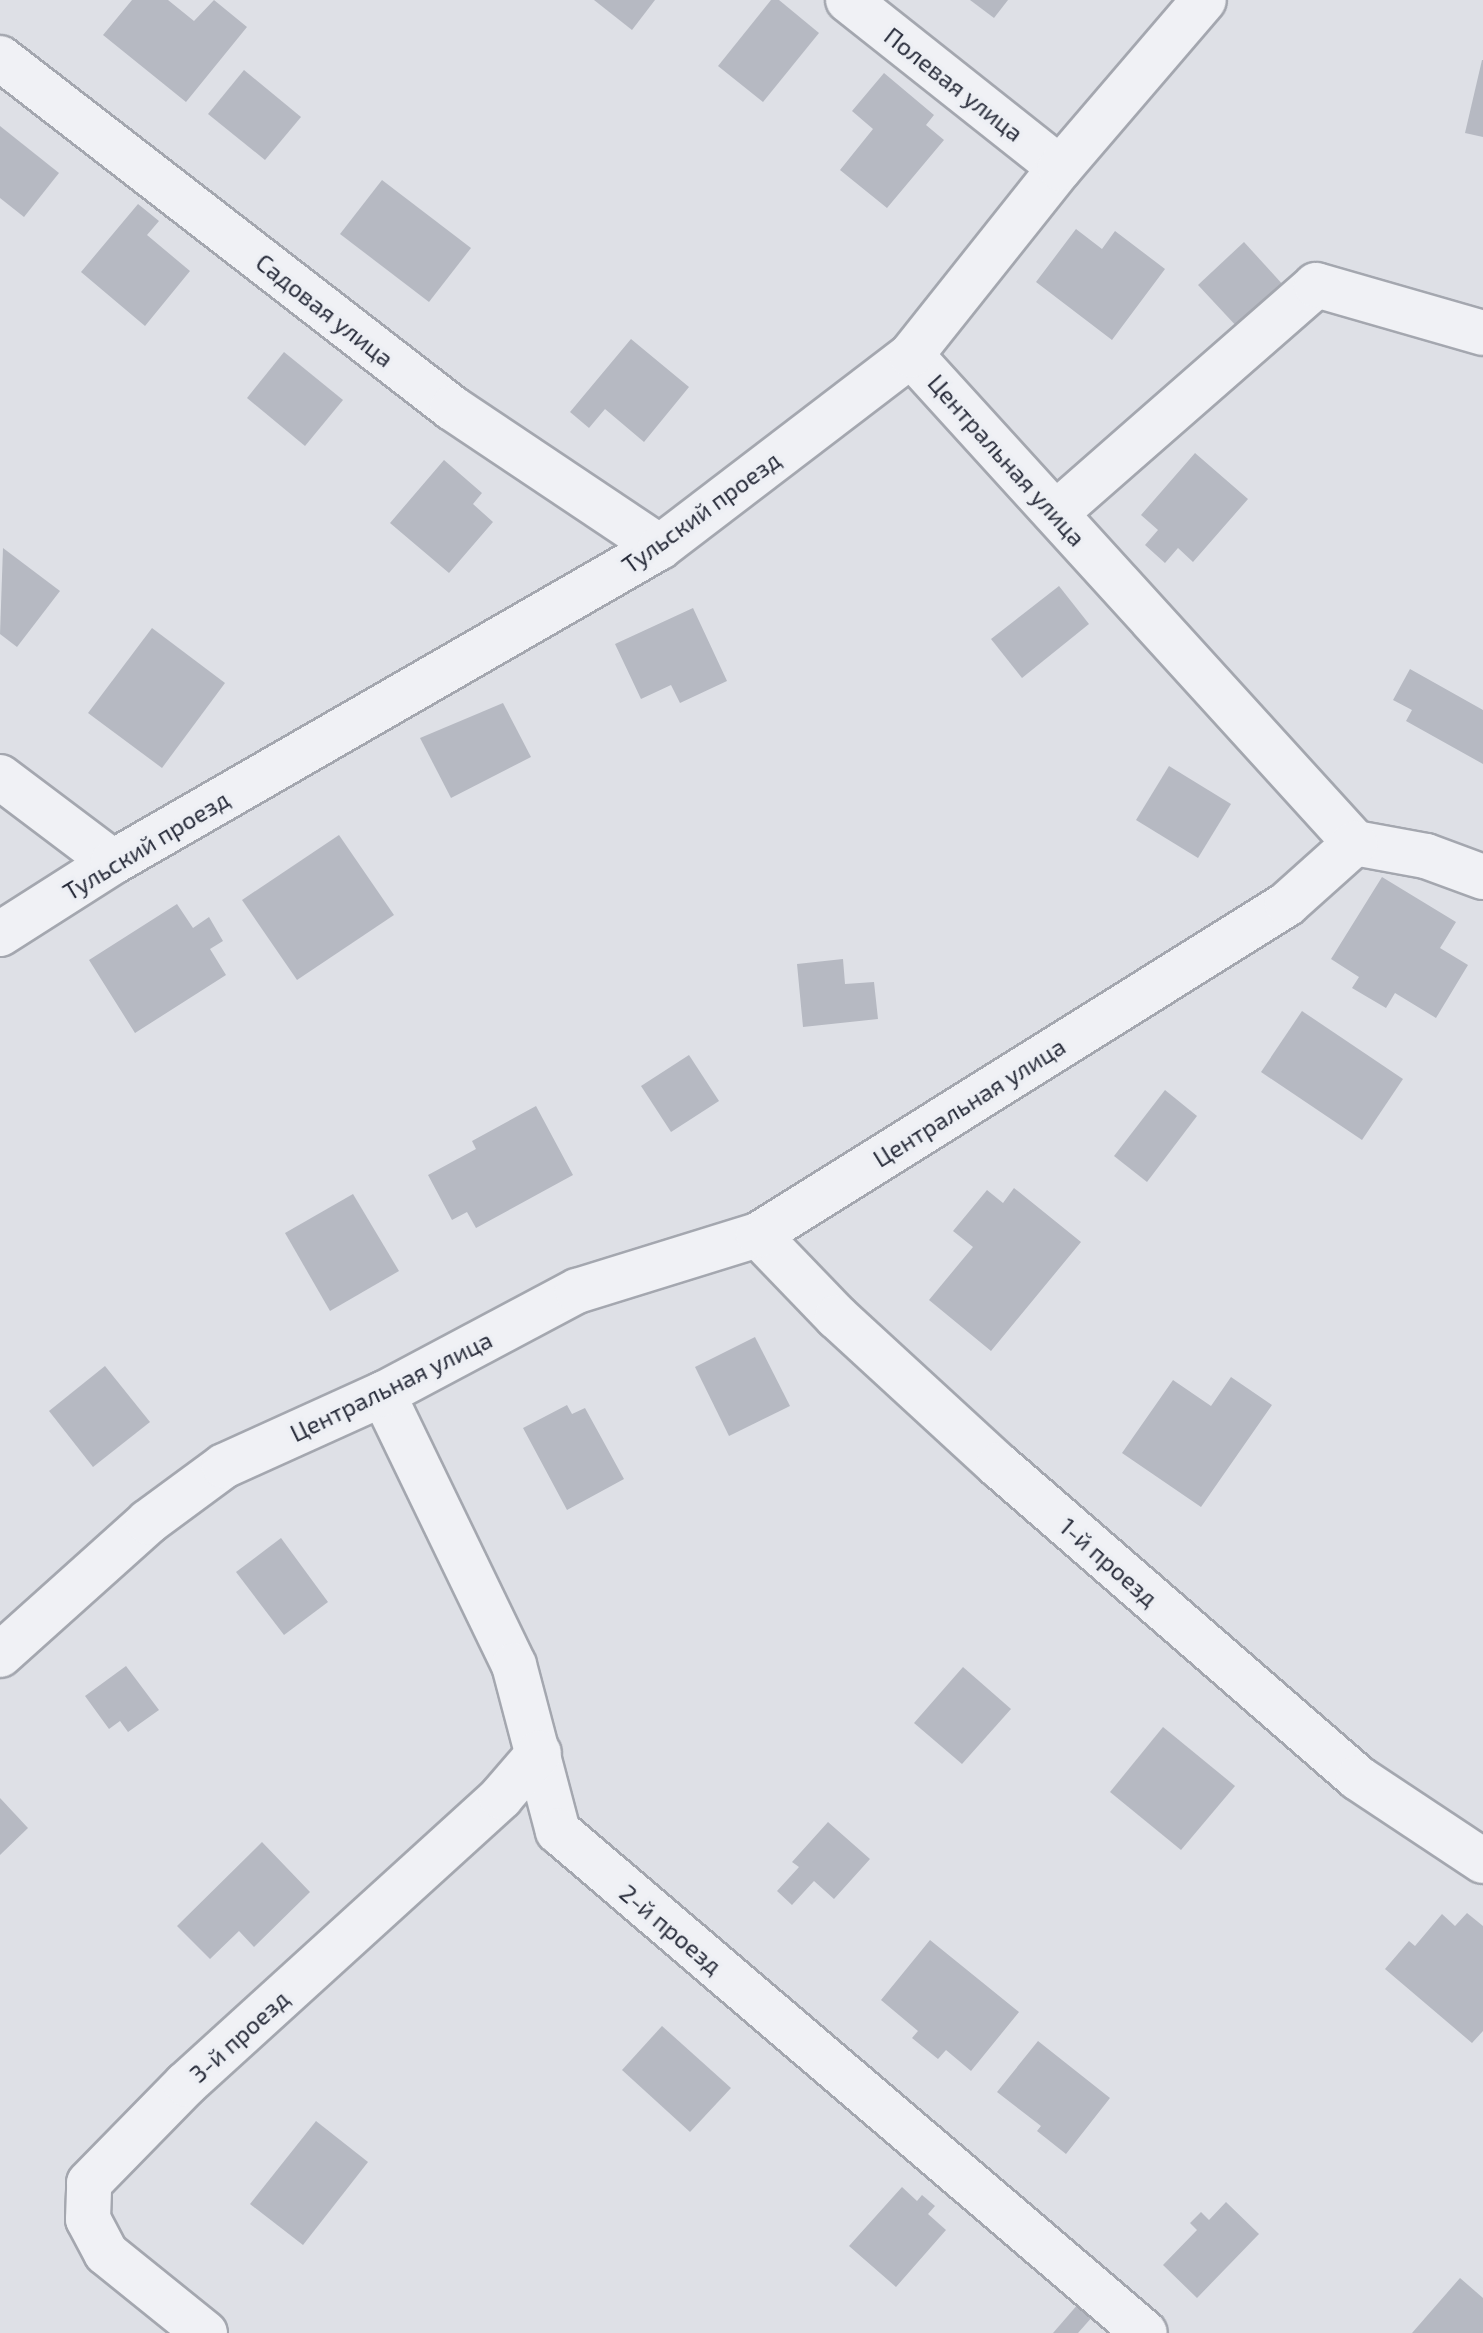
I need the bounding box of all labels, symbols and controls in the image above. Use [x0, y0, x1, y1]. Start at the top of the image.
street label: Полевая улица [879, 21, 1029, 147]
street label: Садовая улица [250, 247, 400, 373]
street label: Центральная улица [922, 368, 1092, 552]
street label: Тульский проезд [616, 445, 786, 579]
street label: Тульский проезд [58, 784, 234, 906]
street label: Центральная улица [868, 1031, 1070, 1173]
street label: Центральная улица [285, 1325, 497, 1447]
street label: 1-й проезд [1054, 1512, 1164, 1612]
street label: 2-й проезд [614, 1878, 728, 1980]
street label: 3-й проезд [183, 1984, 295, 2088]

